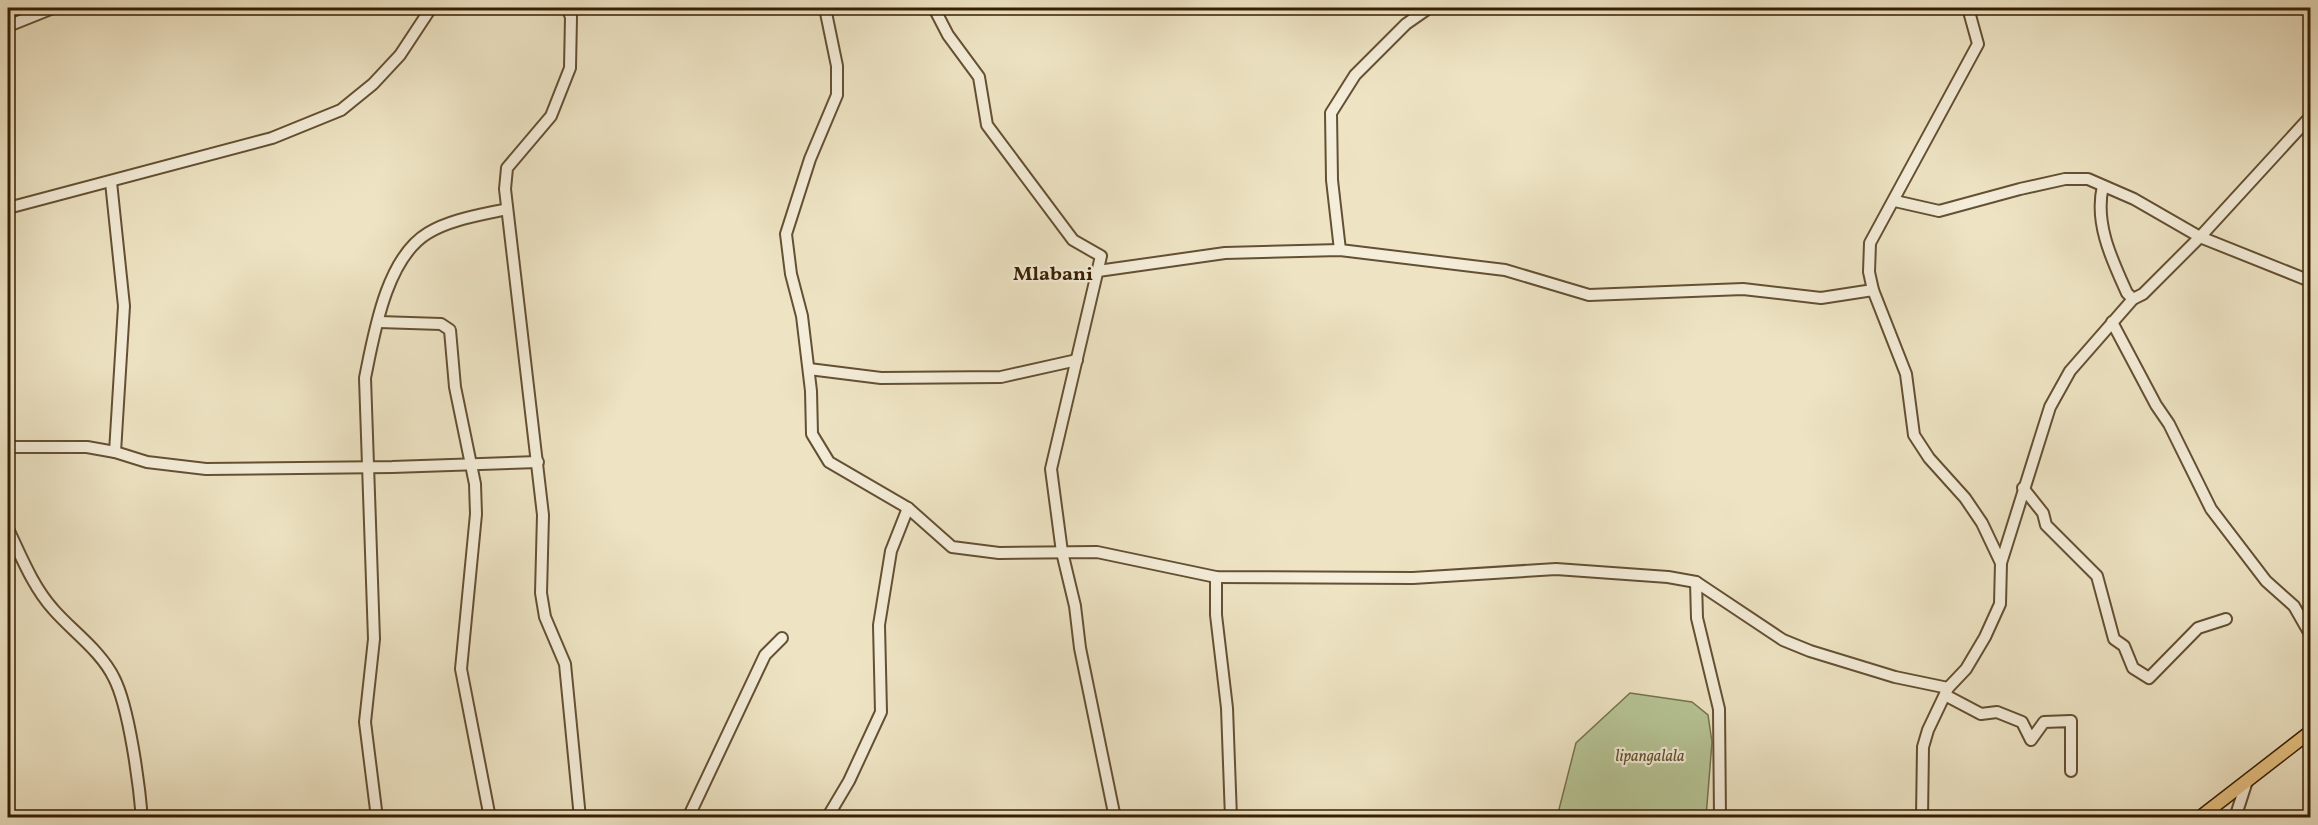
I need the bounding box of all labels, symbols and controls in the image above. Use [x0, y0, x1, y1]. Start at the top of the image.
district label: Mlabani [1013, 261, 1093, 289]
park label: lipangalala [1615, 746, 1685, 768]

